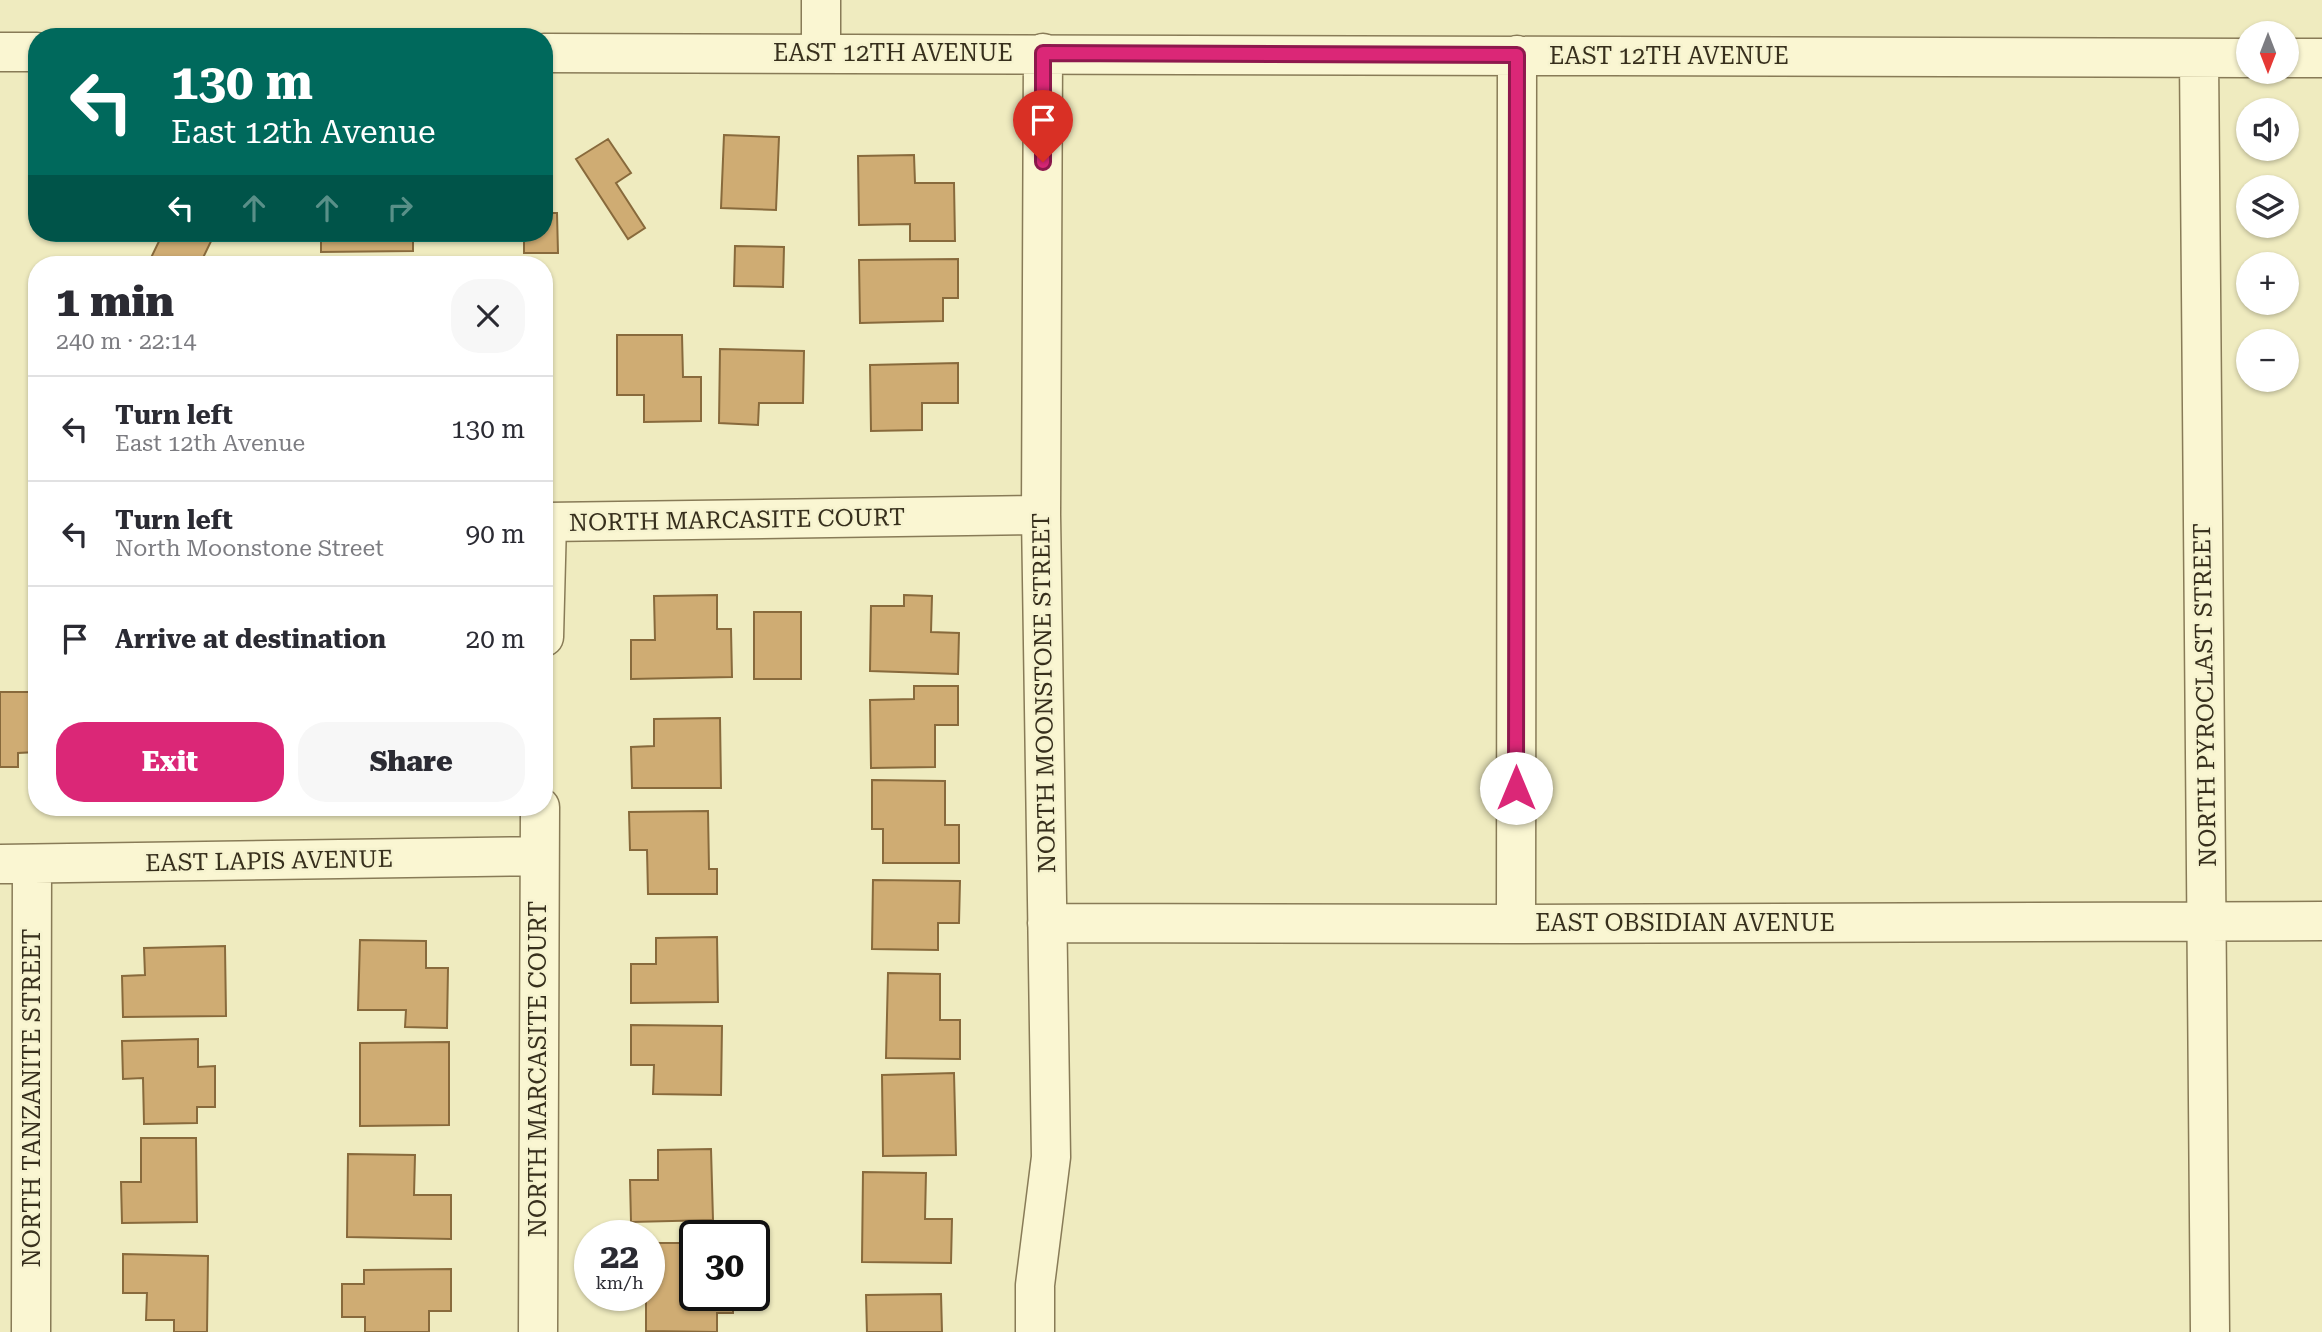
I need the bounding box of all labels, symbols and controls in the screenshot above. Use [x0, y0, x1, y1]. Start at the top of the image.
north arrow [2236, 21, 2300, 84]
map controls [2236, 21, 2299, 392]
street label: EAST 12TH AVENUE [773, 39, 1013, 67]
street label: EAST 12TH AVENUE [1549, 42, 1789, 70]
text: 130 m [171, 54, 313, 111]
icon: left [56, 56, 147, 147]
pin [1013, 90, 1073, 162]
button: sound [2236, 98, 2299, 161]
icon: arrive [1024, 101, 1062, 139]
text: East 12th Avenue [171, 113, 436, 151]
button: layers [2236, 175, 2299, 238]
icon: left [162, 189, 200, 227]
icon: ahead [235, 189, 273, 227]
icon: ahead [308, 189, 346, 227]
icon: right [381, 189, 419, 227]
button: + [2236, 252, 2299, 315]
text: 1 min [56, 277, 174, 326]
button: close [451, 279, 525, 353]
text: 240 m · 22:14 [56, 328, 196, 355]
button: − [2236, 329, 2299, 392]
text: Turn left [115, 400, 233, 430]
icon: left [56, 410, 94, 448]
text: 130 m [451, 414, 525, 444]
text: East 12th Avenue [115, 430, 305, 457]
street label: NORTH MARCASITE COURT [569, 503, 905, 537]
text: Turn left [115, 505, 233, 535]
street label: NORTH MOONSTONE STREET [1027, 513, 1061, 873]
icon: left [56, 515, 94, 553]
text: 90 m [466, 519, 525, 549]
street label: NORTH PYROCLAST STREET [2188, 523, 2222, 867]
text: North Moonstone Street [115, 535, 384, 562]
icon: arrive [56, 620, 94, 658]
text: Arrive at destination [115, 624, 386, 654]
text: 20 m [466, 624, 525, 654]
button: Exit [56, 722, 284, 802]
button: Share [298, 722, 525, 802]
position arrow [1479, 751, 1553, 825]
street label: EAST LAPIS AVENUE [145, 845, 393, 877]
street label: NORTH MARCASITE COURT [524, 901, 552, 1237]
street label: EAST OBSIDIAN AVENUE [1535, 909, 1835, 937]
street label: NORTH TANZANITE STREET [18, 928, 46, 1268]
speed limit sign: 30 [679, 1220, 770, 1311]
text: 22 [600, 1236, 639, 1277]
text: km/h [595, 1272, 644, 1293]

